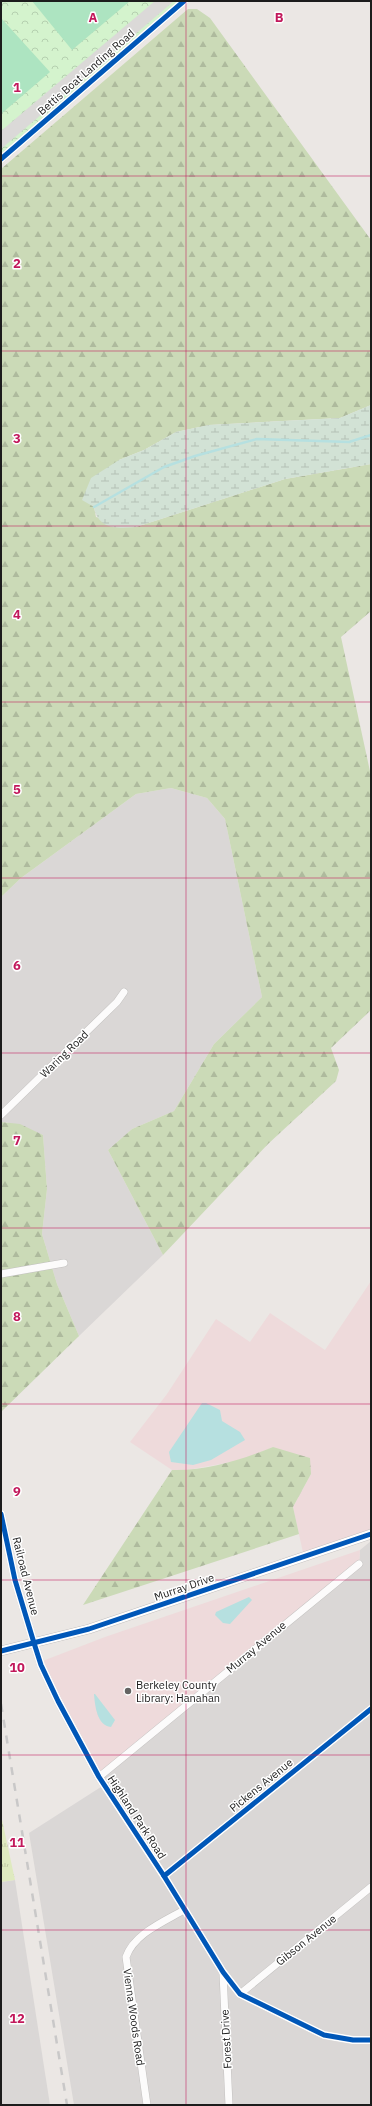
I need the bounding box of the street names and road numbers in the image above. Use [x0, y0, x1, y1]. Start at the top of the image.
street label: Bettis Boat Landing Road [35, 26, 137, 118]
street label: Waring Road [37, 1027, 91, 1081]
street label: Railroad Avenue [9, 1535, 43, 1617]
street label: Murray Drive [152, 1570, 216, 1604]
street label: Murray Avenue [223, 1618, 289, 1676]
street label: Pickens Avenue [226, 1755, 296, 1815]
street label: Highland Park Road [105, 1773, 169, 1861]
street label: Gibson Avenue [273, 1911, 339, 1969]
street label: Vienna Woods Road [120, 1967, 148, 2067]
street label: Forest Drive [217, 2009, 235, 2069]

